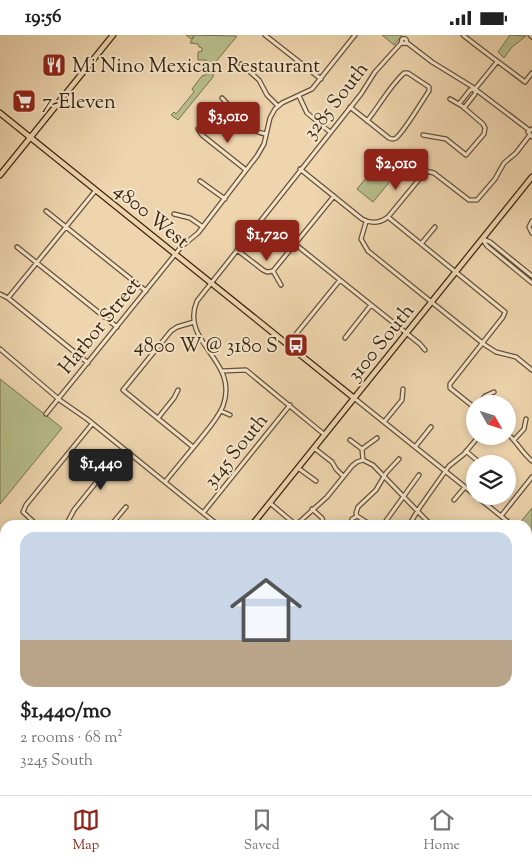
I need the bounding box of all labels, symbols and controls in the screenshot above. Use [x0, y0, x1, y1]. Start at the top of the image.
text: 19:56 [25, 4, 61, 31]
restaurant icon: Mi Nino Mexican Restaurant [41, 52, 67, 78]
place label: Mi Nino Mexican Restaurant [72, 53, 320, 82]
street label: 3285 South [297, 56, 377, 147]
supermarket icon: 7-Eleven [11, 88, 37, 114]
place label: 7-Eleven [42, 89, 116, 118]
pin: $3,010 [187, 101, 269, 144]
text: $3,010 [208, 106, 248, 129]
pin: $2,010 [355, 149, 437, 191]
text: $2,010 [375, 153, 417, 176]
street label: 4800 West [106, 177, 195, 257]
pin: $1,720 [226, 219, 308, 262]
text: $1,720 [246, 224, 288, 247]
street label: Harbor Street [53, 272, 149, 381]
street label: 3100 South [341, 298, 423, 389]
bus stop icon: 4800 W @ 3180 S [283, 332, 309, 358]
place label: 4800 W @ 3180 S [134, 333, 278, 362]
north arrow [466, 395, 516, 445]
map controls [466, 395, 516, 505]
street label: 3145 South [198, 408, 276, 495]
pin: $1,440 [60, 449, 142, 491]
text: $1,440 [80, 453, 122, 476]
button: layers [466, 455, 516, 505]
icon: home [221, 565, 311, 655]
text: $1,440/mo [20, 697, 111, 727]
text: 2 rooms · 68 m² [20, 727, 123, 750]
text: 3245 South [20, 750, 93, 773]
tab: Map [72, 806, 100, 856]
tab: Saved [244, 806, 280, 856]
tab: Home [423, 806, 460, 856]

